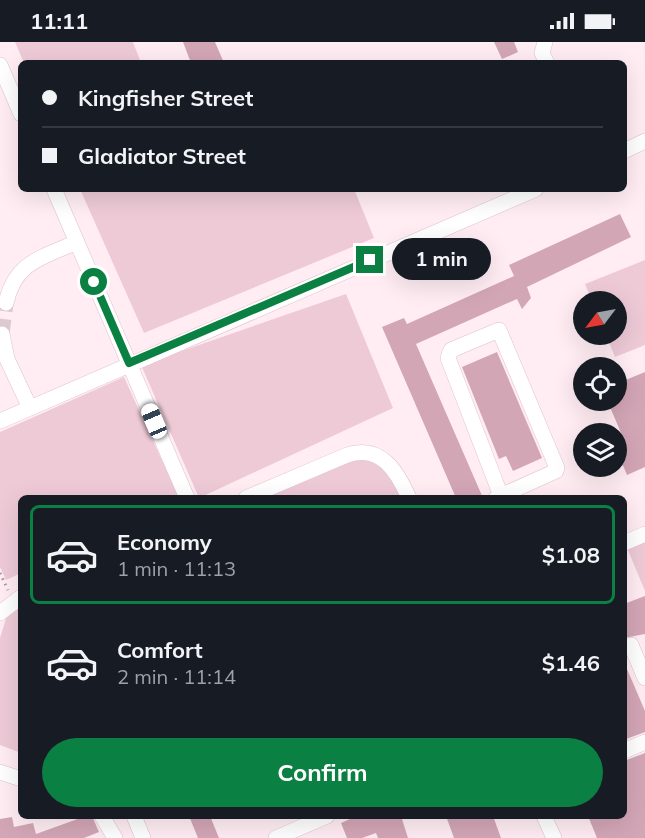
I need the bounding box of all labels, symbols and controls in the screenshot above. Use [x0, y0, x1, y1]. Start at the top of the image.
text: 11:11 [30, 7, 88, 35]
text: Kingfisher Street [78, 84, 253, 112]
text: Gladiator Street [78, 142, 246, 170]
callout: 1 min [391, 239, 490, 281]
route end [356, 246, 383, 273]
text: 1 min [415, 246, 468, 271]
route start [80, 268, 107, 295]
north arrow [573, 291, 627, 345]
map controls [573, 291, 627, 477]
button: locate [573, 357, 627, 411]
car [139, 401, 169, 441]
button: layers [573, 423, 627, 477]
icon: car [45, 528, 99, 582]
text: Economy [117, 528, 212, 556]
text: $1.08 [542, 541, 600, 569]
text: 1 min · 11:13 [117, 556, 236, 581]
icon: car [45, 636, 99, 690]
text: Comfort [117, 636, 203, 664]
text: $1.46 [542, 649, 600, 677]
text: 2 min · 11:14 [117, 664, 236, 689]
button: Confirm [42, 738, 603, 807]

